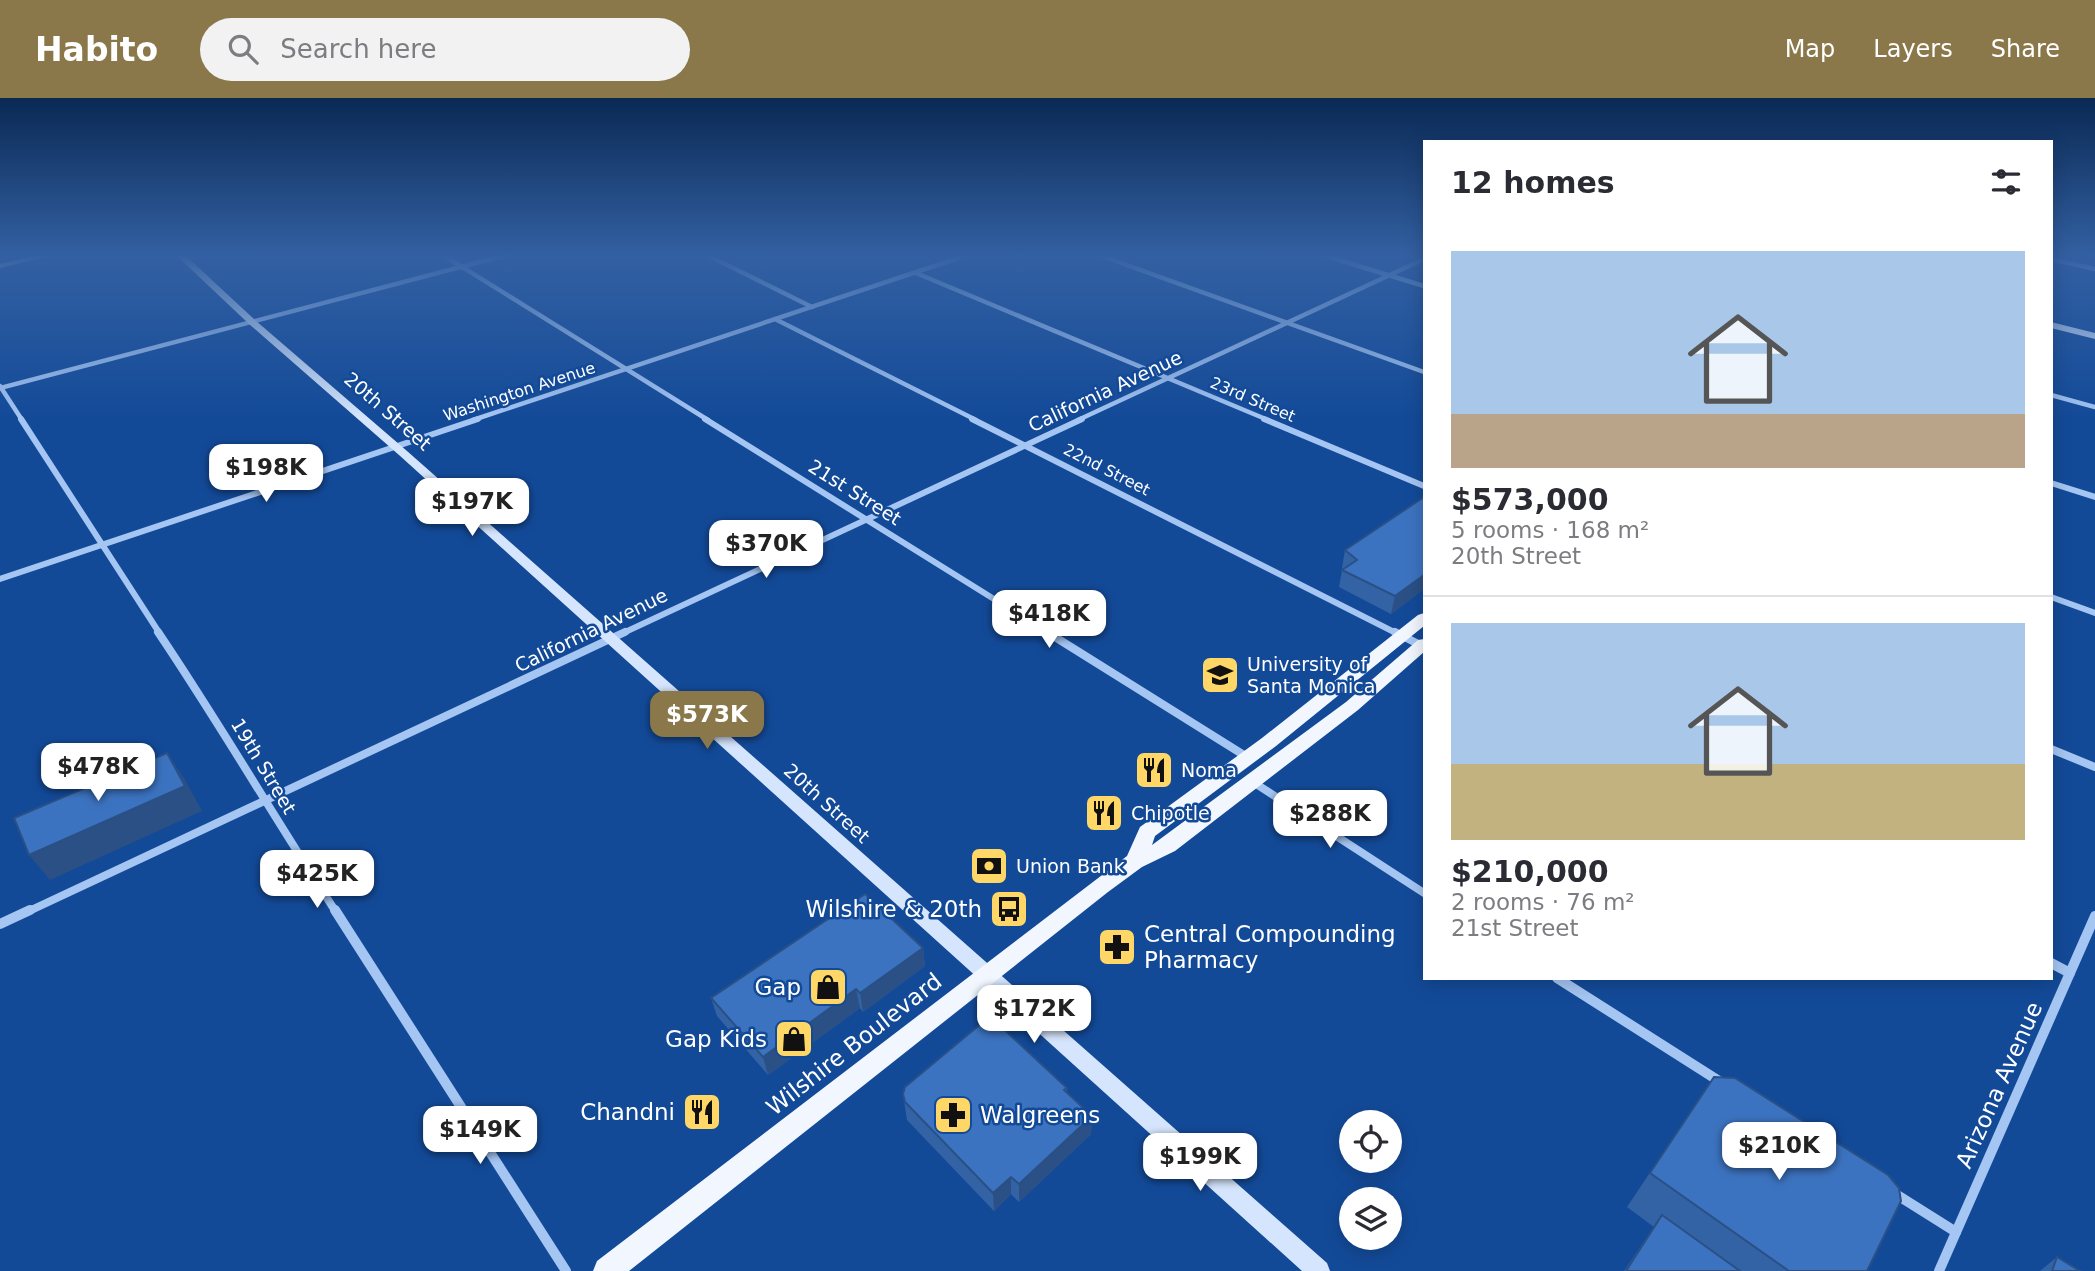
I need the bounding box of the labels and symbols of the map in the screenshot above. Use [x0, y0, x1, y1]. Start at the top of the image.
street label: California Avenue [1025, 346, 1185, 436]
street label: Washington Avenue [441, 358, 597, 425]
street label: 20th Street [340, 367, 436, 455]
street label: 23rd Street [1207, 373, 1298, 426]
street label: 22nd Street [1060, 440, 1153, 499]
pin: $198K [217, 444, 315, 504]
street label: 21st Street [805, 455, 905, 529]
pin: $197K [423, 478, 521, 538]
pin: $370K [717, 520, 815, 580]
street label: California Avenue [511, 584, 671, 676]
pin: $418K [1000, 590, 1098, 650]
place label: University of Santa Monica [1247, 653, 1375, 697]
school or university icon: University of Santa Monica [1199, 654, 1241, 696]
pin: $573K [658, 692, 756, 751]
street label: 19th Street [227, 714, 301, 818]
pin: $478K [49, 744, 147, 803]
restaurant icon: Noma [1133, 749, 1175, 791]
street label: 20th Street [780, 759, 874, 847]
place label: Noma [1181, 759, 1237, 781]
pin: $288K [1281, 790, 1379, 850]
restaurant icon: Chipotle [1083, 792, 1125, 834]
place label: Chipotle [1131, 802, 1210, 824]
bank icon: Union Bank [968, 845, 1010, 887]
pin: $425K [268, 850, 366, 910]
place label: Union Bank [1016, 855, 1125, 877]
bus stop icon: Wilshire & 20th [988, 888, 1030, 930]
place label: Wilshire & 20th [806, 896, 982, 922]
place label: Central Compounding Pharmacy [1144, 921, 1396, 973]
pharmacy icon: Central Compounding Pharmacy [1096, 926, 1138, 968]
shop icon: Gap [807, 966, 849, 1008]
street label: Wilshire Boulevard [761, 968, 947, 1120]
place label: Gap [754, 974, 801, 1000]
pin: $172K [985, 986, 1083, 1045]
street label: Arizona Avenue [1951, 998, 2047, 1172]
shop icon: Gap Kids [773, 1018, 815, 1060]
place label: Gap Kids [665, 1026, 767, 1052]
restaurant icon: Chandni [681, 1091, 723, 1133]
pharmacy icon: Walgreens [932, 1094, 974, 1136]
place label: Chandni [580, 1099, 675, 1125]
place label: Walgreens [980, 1102, 1100, 1128]
pin: $149K [431, 1107, 529, 1166]
pin: $210K [1730, 1122, 1828, 1182]
pin: $199K [1151, 1134, 1249, 1193]

